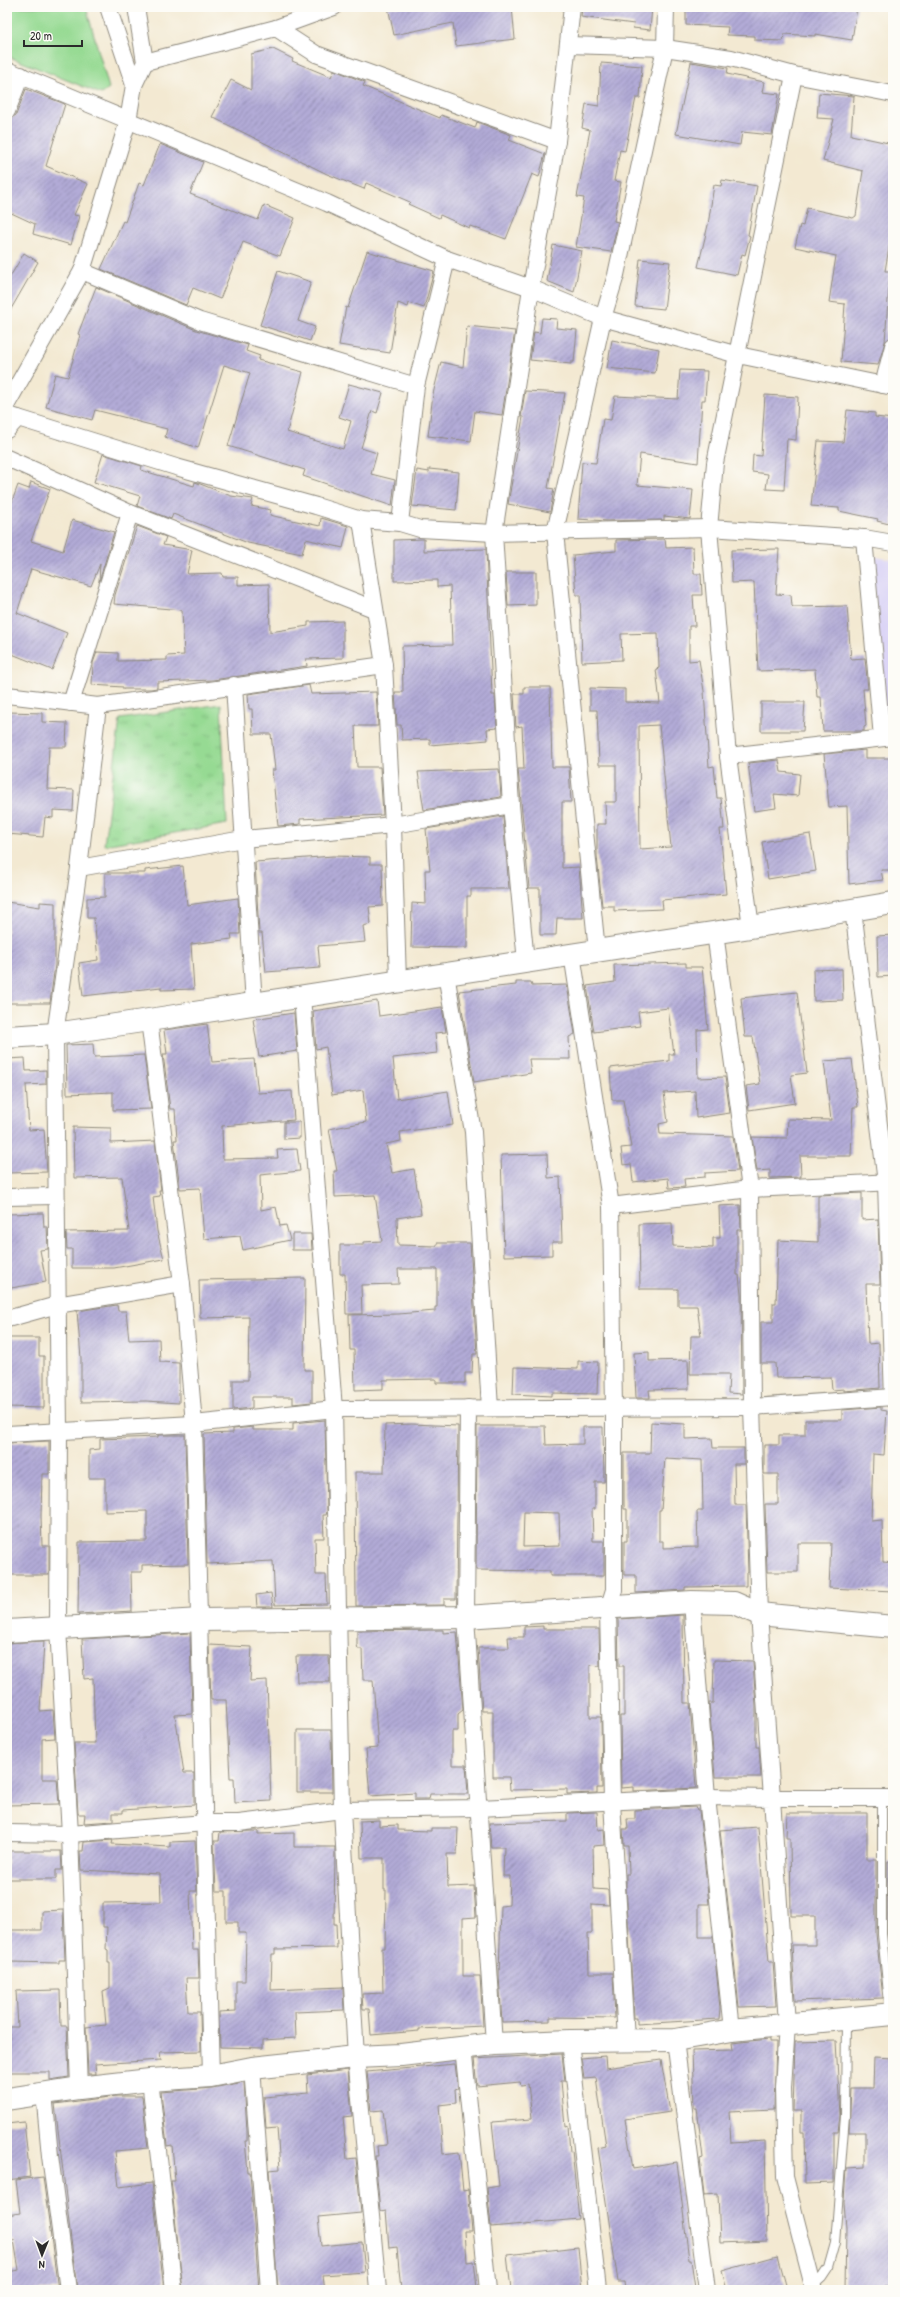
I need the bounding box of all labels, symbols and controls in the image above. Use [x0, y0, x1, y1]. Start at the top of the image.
scale bar [24, 22, 82, 48]
text: 20 m [30, 27, 52, 44]
north arrow [22, 2235, 62, 2275]
text: N [39, 2258, 45, 2272]

